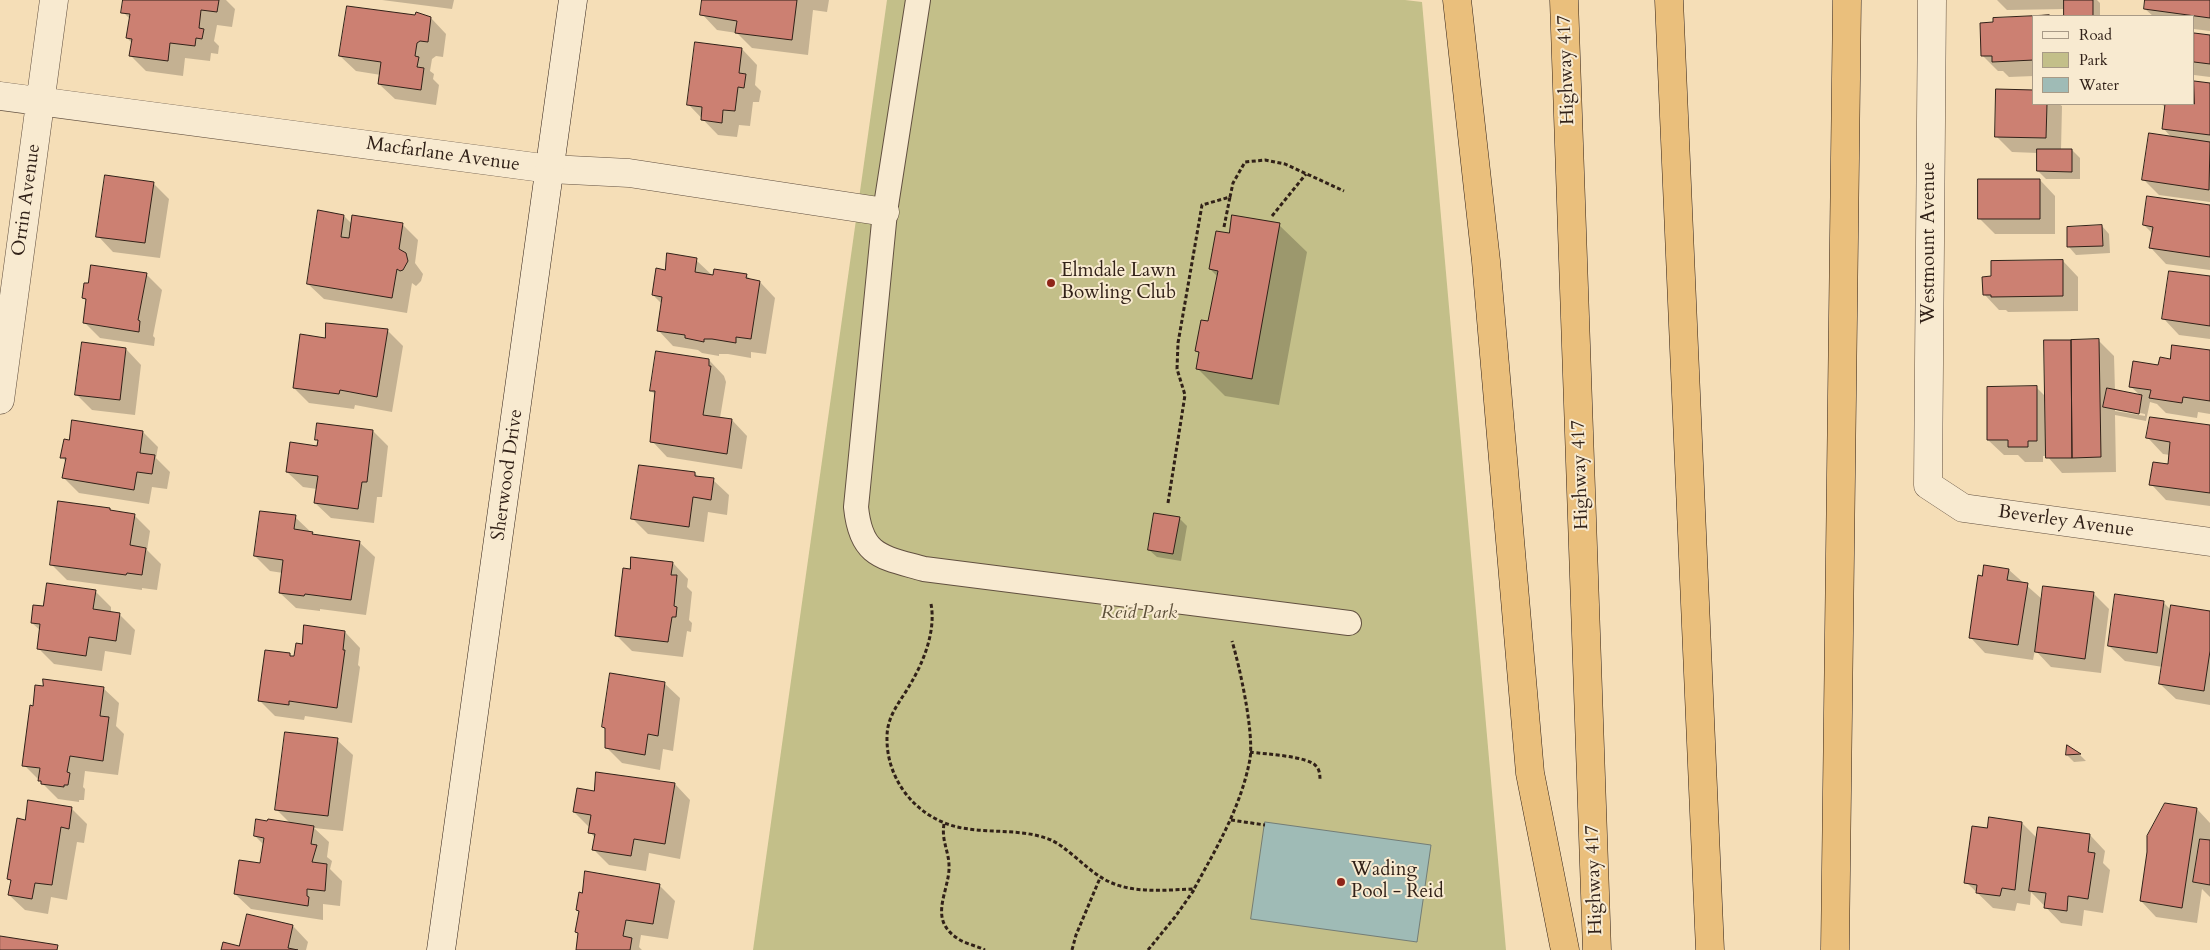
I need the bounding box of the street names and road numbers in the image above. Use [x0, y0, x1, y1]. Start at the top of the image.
street label: Highway 417 [1554, 15, 1580, 125]
street label: Macfarlane Avenue [365, 133, 521, 177]
street label: Orrin Avenue [8, 142, 46, 258]
street label: Westmount Avenue [1919, 162, 1941, 324]
street label: Sherwood Drive [487, 408, 529, 542]
street label: Highway 417 [1568, 420, 1594, 530]
street label: Beverley Avenue [1997, 501, 2135, 543]
street label: Highway 417 [1582, 825, 1608, 935]

